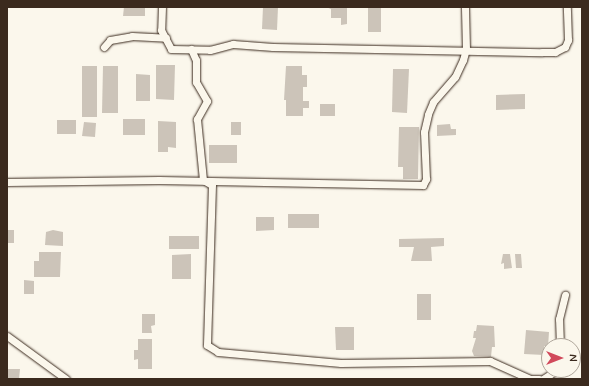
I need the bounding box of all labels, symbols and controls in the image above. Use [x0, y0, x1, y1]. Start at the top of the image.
north arrow [541, 338, 581, 378]
text: N [565, 354, 579, 362]

